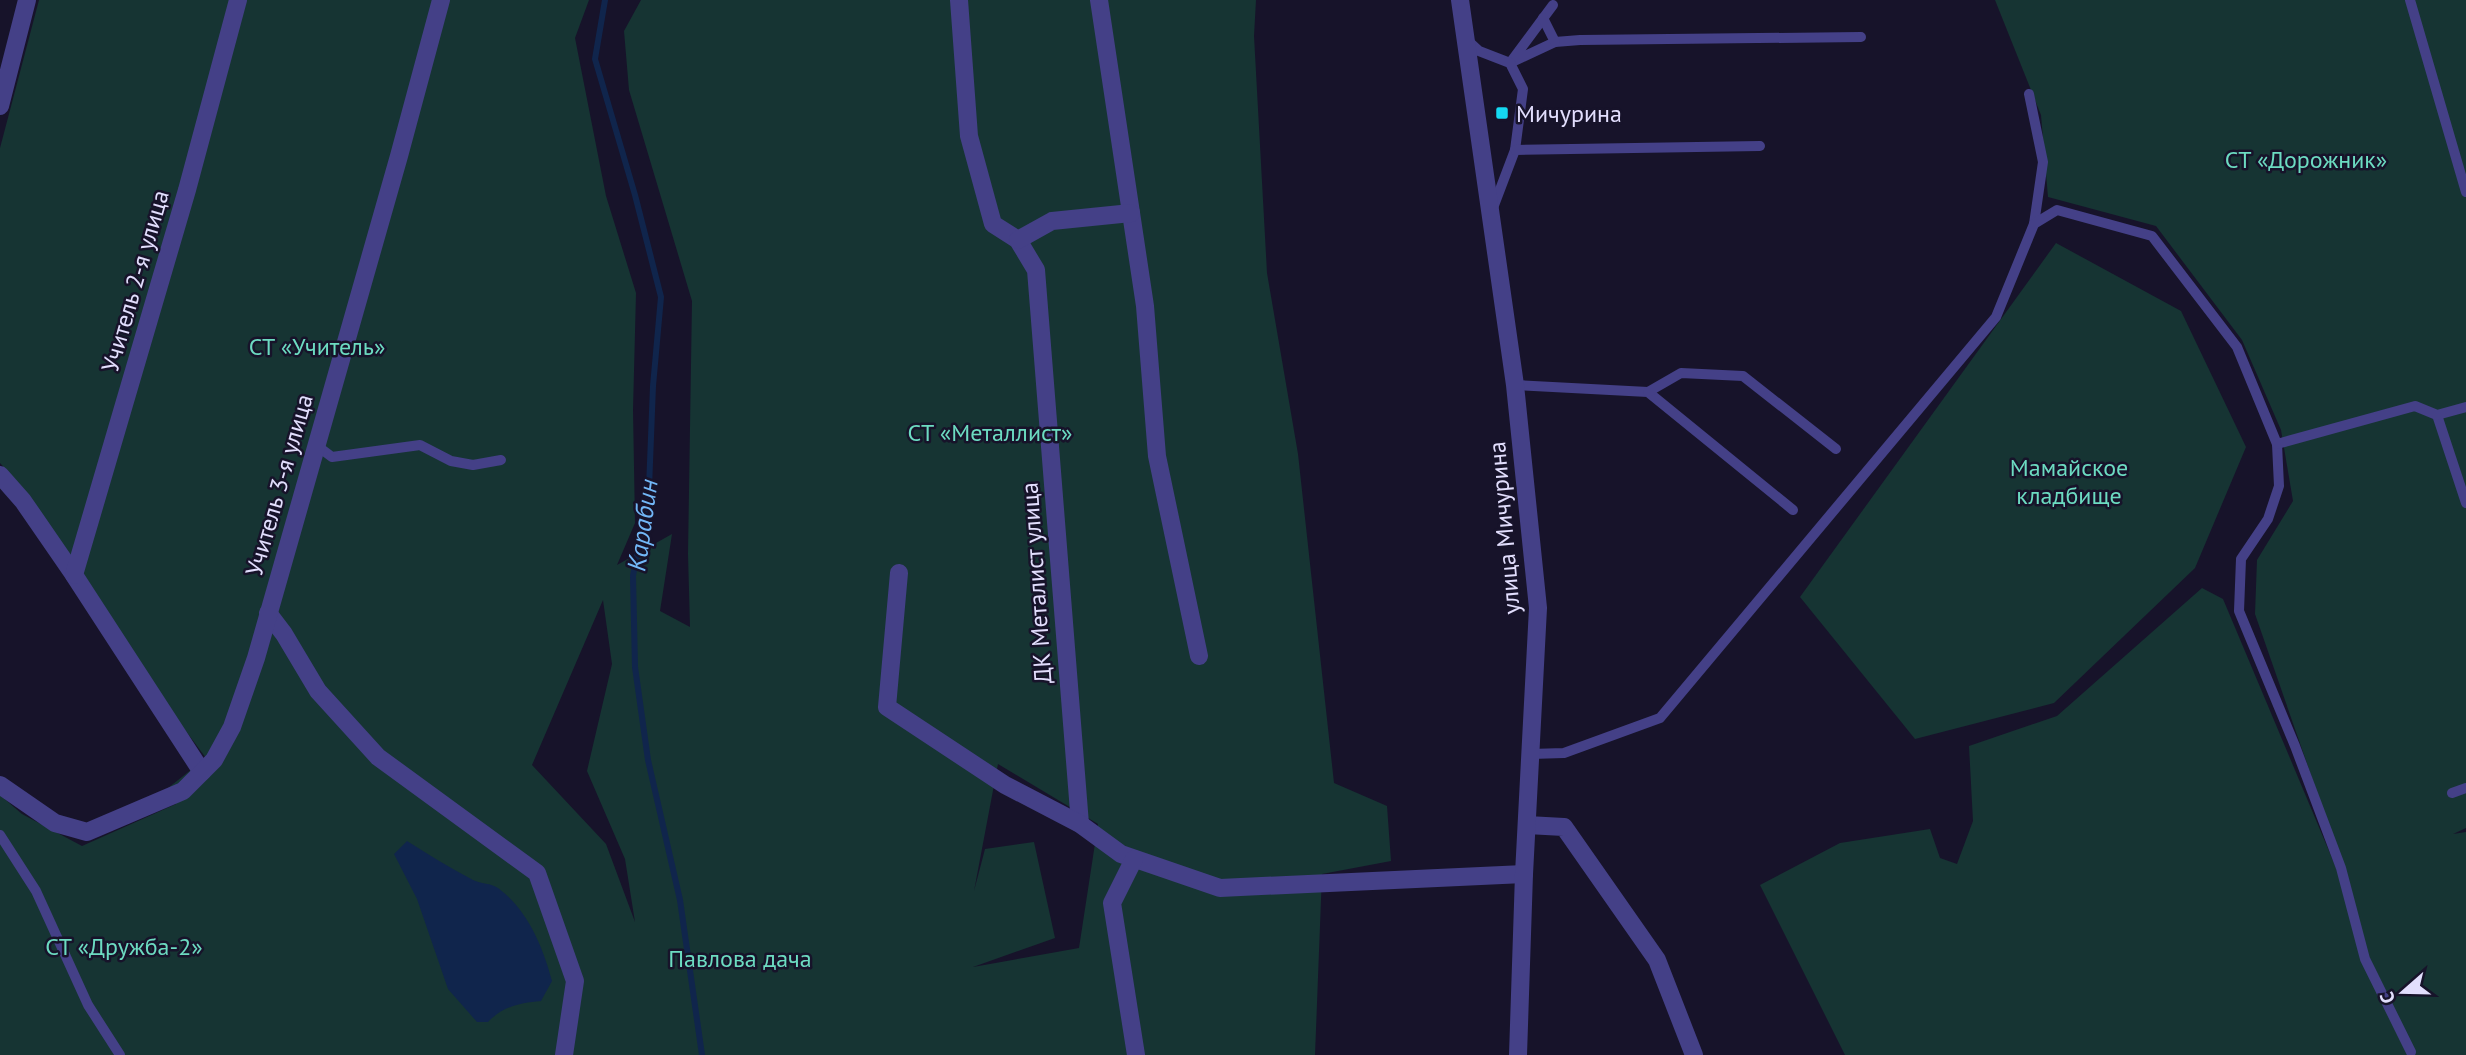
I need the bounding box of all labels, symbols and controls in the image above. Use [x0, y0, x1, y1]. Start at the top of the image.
place label: Мичурина [1516, 98, 1622, 129]
marker: Мичурина [1494, 105, 1510, 121]
park label: СТ «Дорожник» [2225, 144, 2387, 175]
street label: Учитель 2-я улица [94, 186, 176, 376]
park label: СТ «Учитель» [249, 331, 385, 362]
street label: Учитель 3-я улица [238, 390, 320, 580]
park label: СТ «Металлист» [908, 417, 1073, 448]
street label: улица Мичурина [1481, 440, 1527, 616]
park label: Мамайское кладбище [2010, 452, 2128, 511]
water label: Карабин [619, 476, 665, 573]
street label: ДК Металист улица [1014, 481, 1058, 685]
park label: СТ «Дружба-2» [45, 931, 203, 962]
park label: Павлова дача [668, 943, 812, 974]
north arrow [2368, 957, 2438, 1027]
text: С [2374, 988, 2400, 1007]

